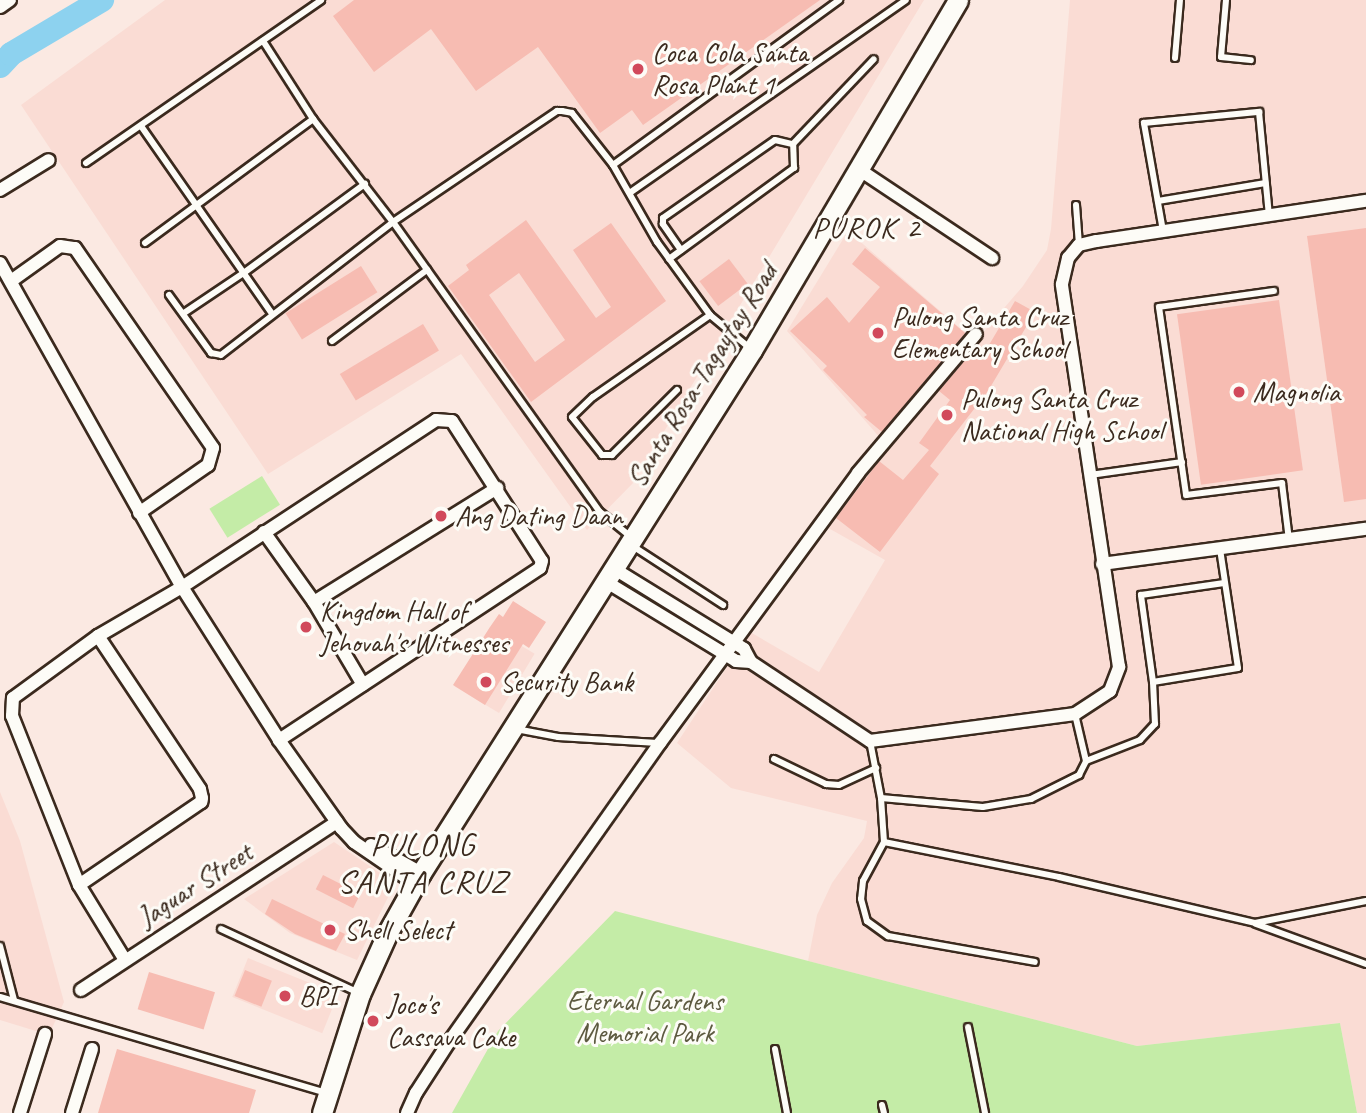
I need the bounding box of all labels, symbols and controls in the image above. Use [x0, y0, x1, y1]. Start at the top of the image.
place label: Coca Cola Santa Rosa Plant 1 [652, 36, 808, 102]
marker: Coca Cola Santa Rosa Plant 1 [630, 61, 646, 77]
district label: PUROK 2 [814, 209, 920, 245]
street label: Santa Rosa-Tagaytay Road [620, 257, 784, 493]
place label: Pulong Santa Cruz Elementary School [892, 300, 1067, 366]
marker: Pulong Santa Cruz Elementary School [870, 325, 886, 341]
place label: Magnolia [1253, 375, 1340, 409]
place label: Pulong Santa Cruz National High School [961, 382, 1162, 448]
marker: Magnolia [1231, 384, 1247, 400]
marker: Pulong Santa Cruz National High School [939, 407, 955, 423]
place label: Ang Dating Daan [455, 499, 623, 533]
marker: Ang Dating Daan [433, 508, 449, 524]
place label: Kingdom Hall of Jehovah's Witnesses [320, 594, 508, 660]
marker: Kingdom Hall of Jehovah's Witnesses [298, 619, 314, 635]
place label: Security Bank [500, 665, 633, 699]
marker: Security Bank [478, 674, 494, 690]
district label: PULONG SANTA CRUZ [339, 827, 507, 902]
street label: Jaguar Street [131, 835, 259, 935]
place label: Shell Select [344, 913, 452, 947]
marker: Shell Select [322, 922, 338, 938]
place label: BPI [299, 979, 337, 1013]
park label: Eternal Gardens Memorial Park [567, 984, 723, 1050]
marker: BPI [277, 988, 293, 1004]
place label: Joco's Cassava Cake [387, 988, 515, 1054]
marker: Joco's Cassava Cake [365, 1013, 381, 1029]

